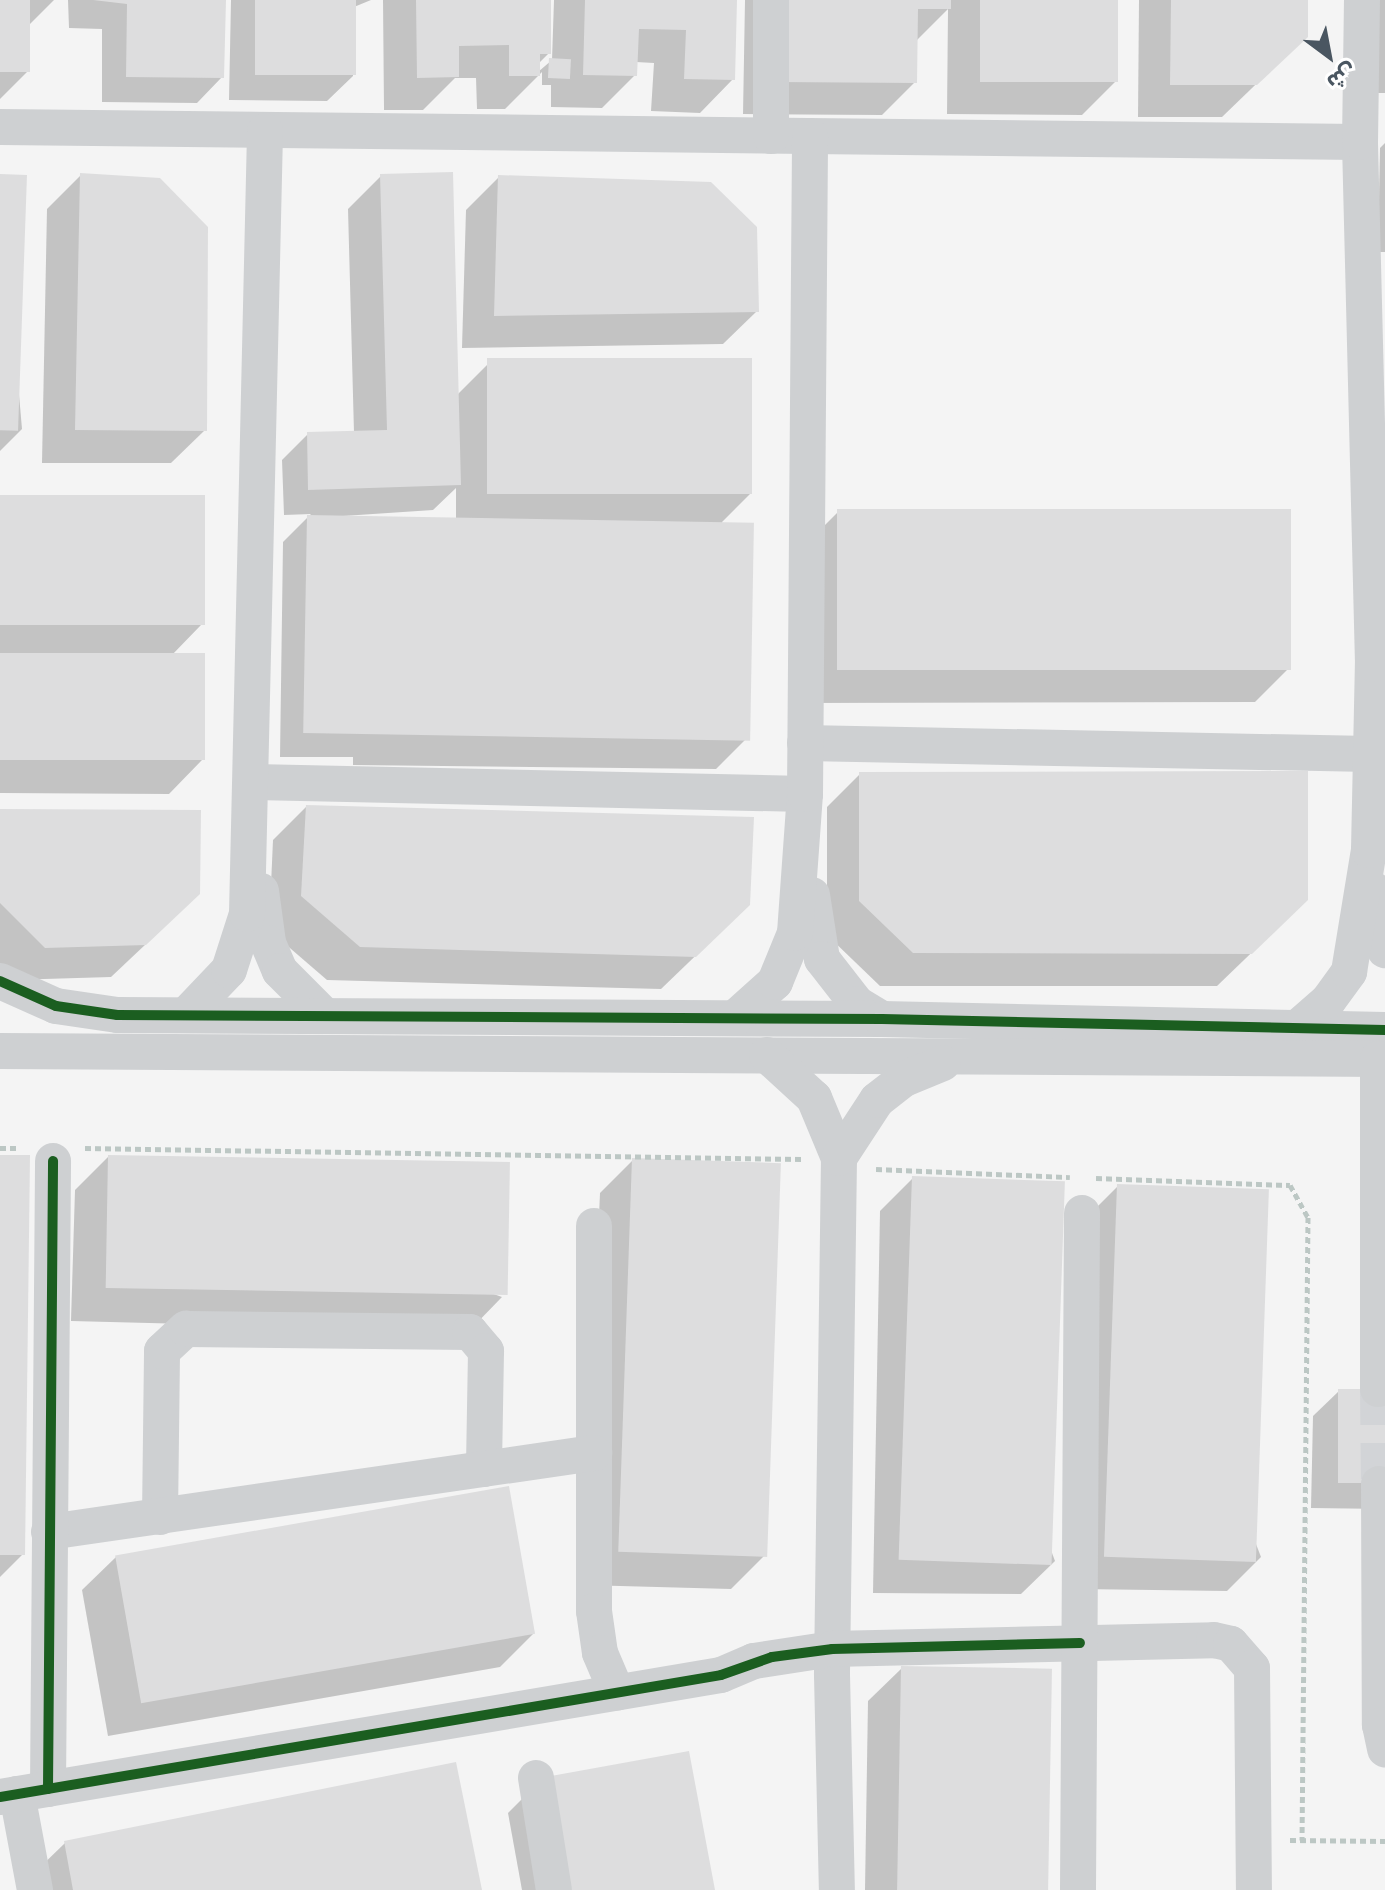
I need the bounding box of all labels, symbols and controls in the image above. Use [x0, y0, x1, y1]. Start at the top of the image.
north arrow [1289, 16, 1369, 96]
text: ش [1323, 58, 1361, 95]

